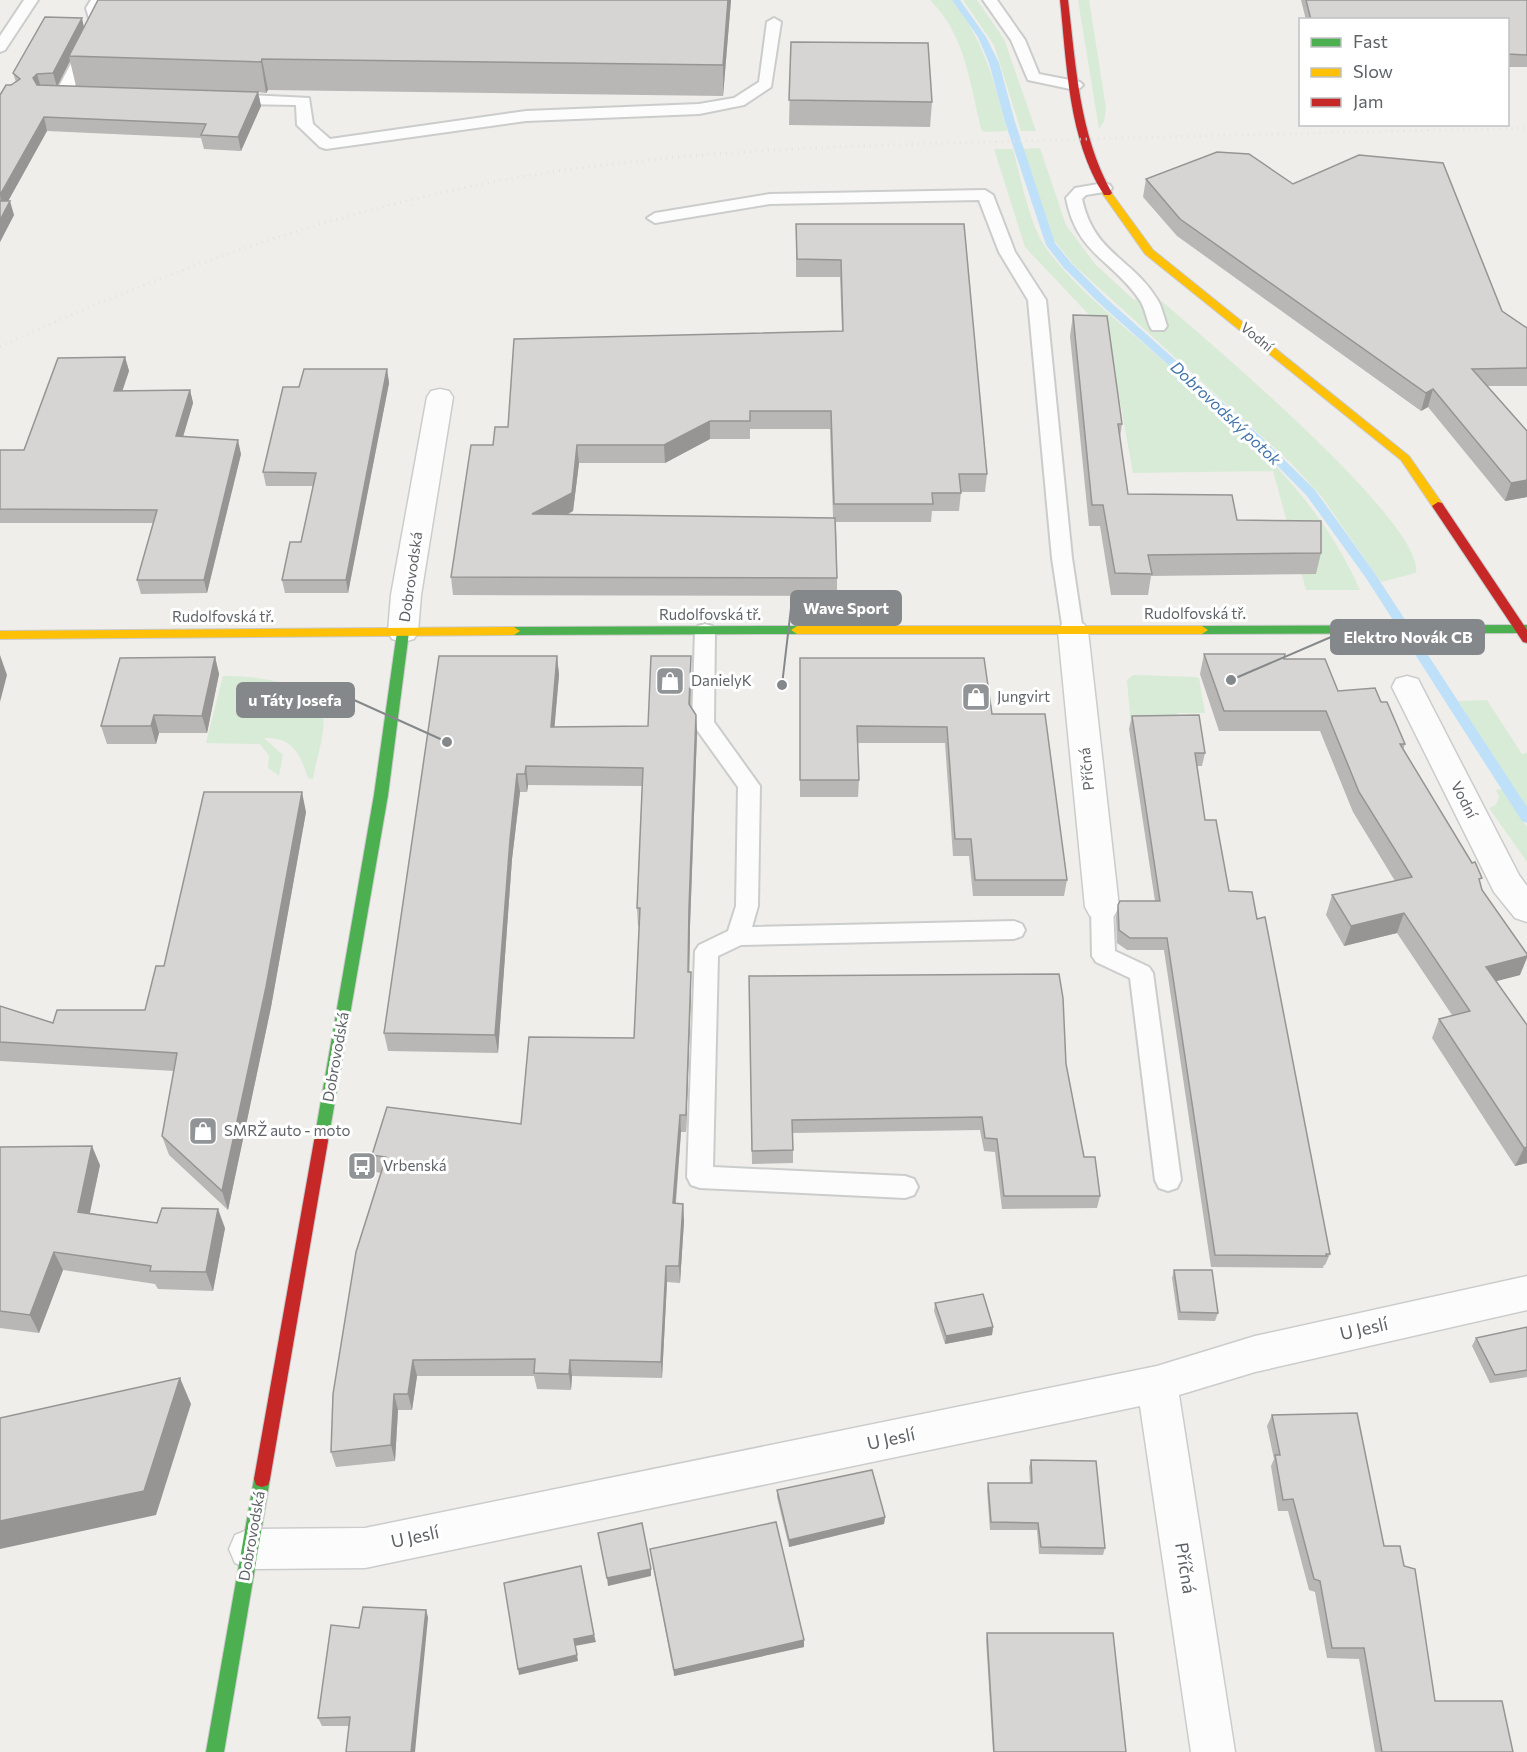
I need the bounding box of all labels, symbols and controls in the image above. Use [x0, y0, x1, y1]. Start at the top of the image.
legend [1299, 18, 1509, 126]
text: Fast [1353, 30, 1388, 52]
text: Slow [1353, 60, 1393, 82]
text: Jam [1353, 90, 1383, 112]
street label: Vodní [1238, 318, 1277, 355]
water label: Dobrovodský potok [1167, 357, 1286, 469]
street label: Dobrovodská [395, 530, 425, 623]
callout: Wave Sport [791, 591, 901, 625]
text: Wave Sport [803, 598, 889, 617]
street label: Rudolfovská tř. [1144, 604, 1246, 622]
street label: Rudolfovská tř. [659, 605, 761, 623]
street label: Rudolfovská tř. [172, 607, 274, 625]
callout: Elektro Novák CB [1331, 620, 1484, 654]
text: Elektro Novák CB [1343, 627, 1473, 646]
shop icon: DanielyK [654, 665, 686, 697]
place label: DanielyK [691, 671, 752, 689]
shop icon: Jungvirt [960, 681, 992, 713]
callout: u Táty Josefa [237, 683, 354, 717]
place label: Jungvirt [997, 687, 1050, 705]
text: u Táty Josefa [248, 690, 342, 709]
street label: Příčná [1075, 747, 1097, 791]
street label: Vodní [1448, 778, 1482, 822]
street label: Dobrovodská [318, 1010, 352, 1103]
shop icon: SMRŽ auto - moto [187, 1115, 219, 1147]
place label: SMRŽ auto - moto [224, 1120, 350, 1139]
bus stop icon: Vrbenská [346, 1150, 378, 1182]
place label: Vrbenská [383, 1156, 447, 1174]
street label: U Jeslí [1338, 1312, 1391, 1344]
street label: U Jeslí [865, 1422, 918, 1454]
street label: Dobrovodská [234, 1489, 268, 1582]
street label: U Jeslí [389, 1520, 442, 1552]
street label: Příčná [1171, 1541, 1201, 1595]

